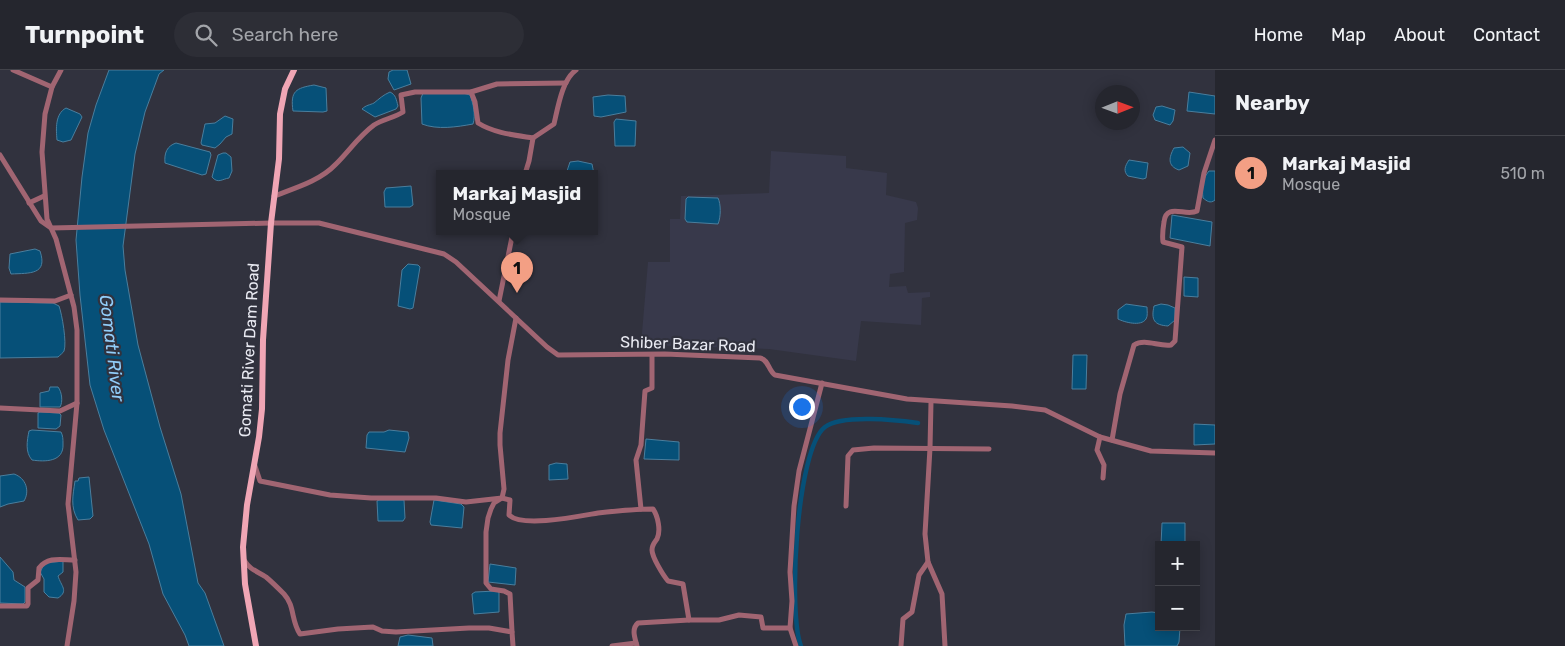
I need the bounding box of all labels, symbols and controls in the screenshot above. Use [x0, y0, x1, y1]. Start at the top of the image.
search box [174, 12, 524, 57]
text: Turnpoint [25, 21, 144, 49]
icon: search [192, 21, 220, 49]
text: Search here [232, 23, 338, 46]
text: Home [1254, 24, 1303, 46]
text: Map [1331, 24, 1366, 46]
text: About [1394, 24, 1445, 46]
text: Contact [1473, 24, 1540, 46]
north arrow [1095, 85, 1140, 130]
text: Nearby [1235, 90, 1310, 115]
text: Markaj Masjid [1282, 152, 1411, 175]
text: 1 [1247, 164, 1255, 183]
text: 510 m [1501, 164, 1545, 183]
popup [436, 170, 598, 235]
text: Mosque [1282, 175, 1340, 194]
text: Markaj Masjid [453, 182, 581, 205]
text: Mosque [453, 205, 511, 224]
pin: 1 [501, 252, 533, 293]
street label: Gomati River Dam Road [235, 262, 263, 438]
water label: Gomati River [95, 293, 130, 404]
street label: Shiber Bazar Road [620, 332, 756, 356]
your location [789, 394, 815, 420]
map controls [1155, 541, 1200, 631]
button: + [1155, 541, 1200, 586]
button: − [1155, 586, 1200, 631]

